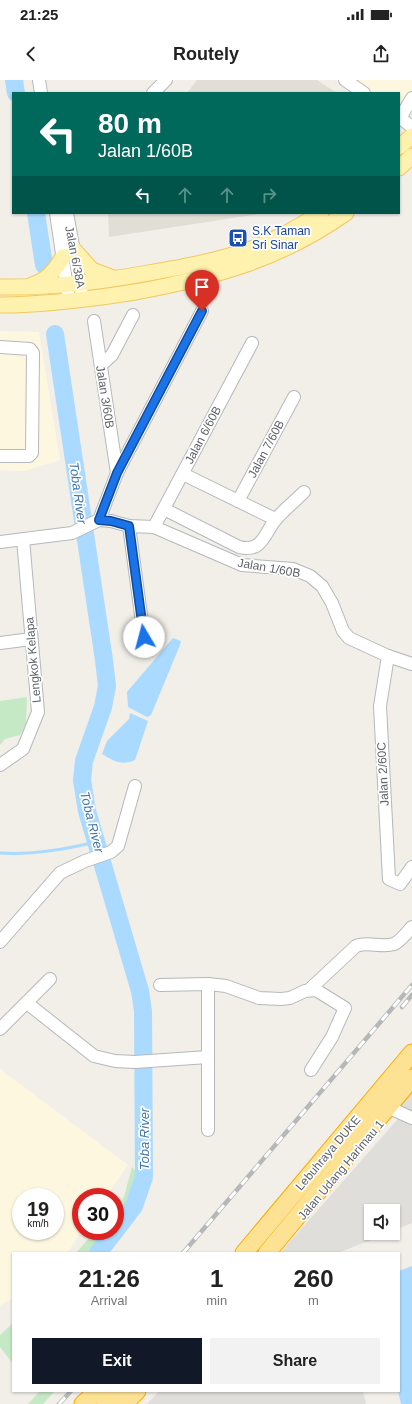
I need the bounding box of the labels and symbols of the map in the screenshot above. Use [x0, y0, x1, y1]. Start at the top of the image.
place label: S.K Taman Sri Sinar [252, 224, 310, 252]
street label: Jalan 6/38A [62, 225, 88, 289]
bus stop icon: S.K Taman Sri Sinar [227, 227, 249, 249]
pin [185, 270, 219, 311]
street label: Jalan 3/60B [93, 365, 117, 429]
street label: Jalan 6/60B [182, 404, 224, 466]
street label: Jalan 7/60B [245, 418, 287, 480]
water label: Toba River [66, 461, 90, 526]
street label: Jalan 1/60B [237, 556, 301, 580]
street label: Lengkok Kelapa [22, 616, 44, 703]
position arrow [123, 616, 165, 658]
street label: Jalan 2/60C [374, 741, 392, 806]
water label: Toba River [77, 790, 107, 855]
water label: Toba River [137, 1107, 152, 1170]
street label: Lebuhraya DUKE [293, 1113, 363, 1193]
street label: Jalan Udang Harimau 1 [295, 1117, 387, 1223]
speed limit sign: 30 [72, 1188, 124, 1240]

